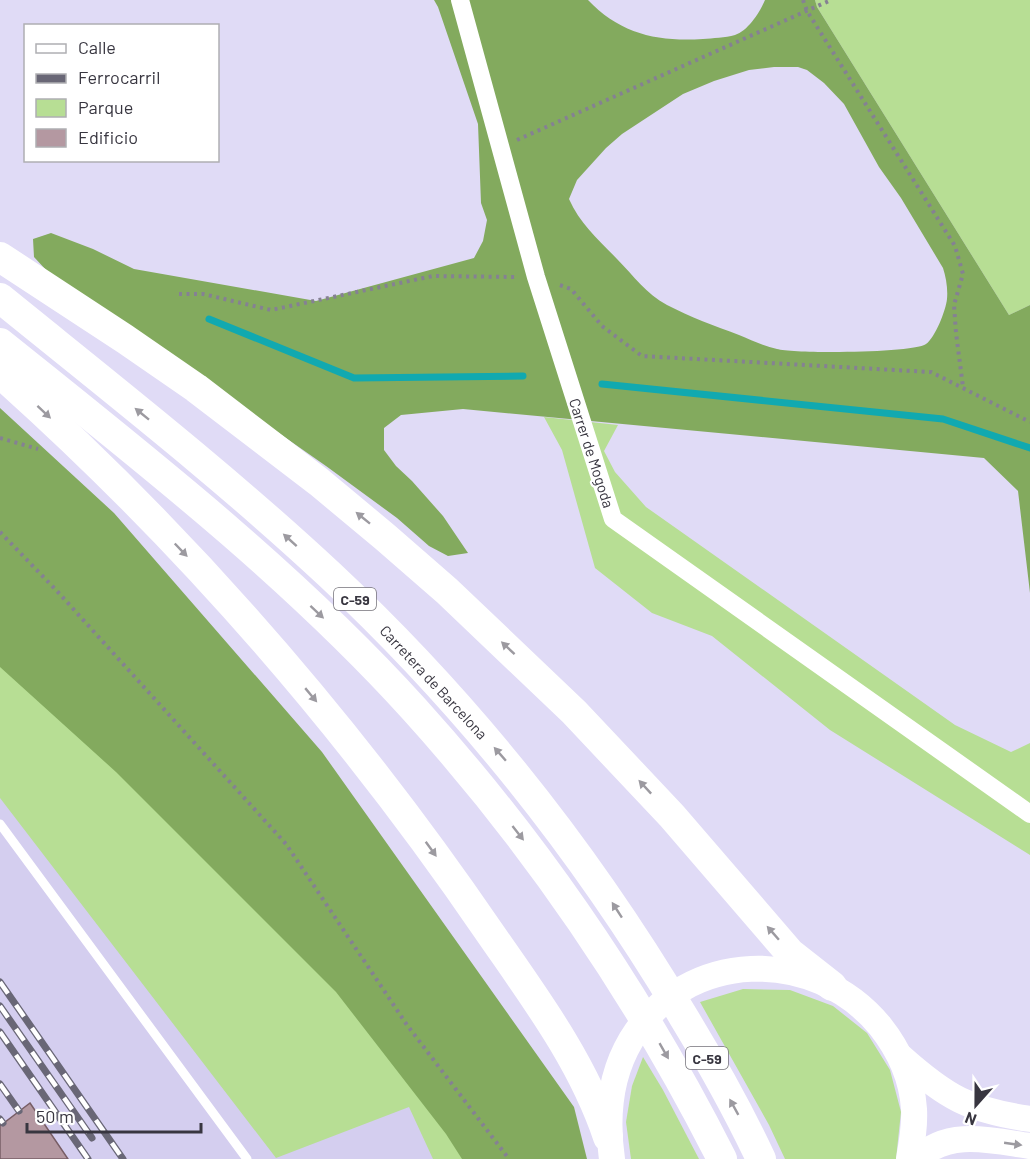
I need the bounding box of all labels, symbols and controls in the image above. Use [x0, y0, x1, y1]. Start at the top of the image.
legend [24, 24, 219, 162]
text: Calle [78, 36, 116, 58]
text: Ferrocarril [78, 66, 160, 88]
text: Parque [78, 96, 133, 118]
text: Edificio [78, 126, 138, 148]
street label: Carrer de Mogoda [566, 396, 618, 510]
one-way arrow [36, 405, 51, 419]
one-way arrow [134, 407, 150, 420]
one-way arrow [355, 512, 370, 525]
one-way arrow [283, 533, 298, 547]
one-way arrow [174, 542, 187, 557]
road number: C-59 [334, 588, 376, 610]
one-way arrow [309, 604, 323, 618]
street label: Carretera de Barcelona [376, 621, 492, 743]
one-way arrow [501, 642, 516, 655]
one-way arrow [304, 687, 317, 702]
one-way arrow [494, 747, 507, 762]
one-way arrow [638, 779, 652, 794]
one-way arrow [511, 826, 523, 841]
one-way arrow [425, 841, 437, 857]
one-way arrow [612, 902, 623, 918]
one-way arrow [767, 926, 780, 941]
one-way arrow [659, 1042, 669, 1059]
road number: C-59 [686, 1047, 728, 1069]
north arrow [946, 1075, 1006, 1135]
scale bar [27, 1096, 201, 1134]
one-way arrow [729, 1099, 740, 1115]
text: 50 m [36, 1105, 74, 1127]
text: N [962, 1109, 979, 1130]
one-way arrow [1004, 1139, 1023, 1148]

